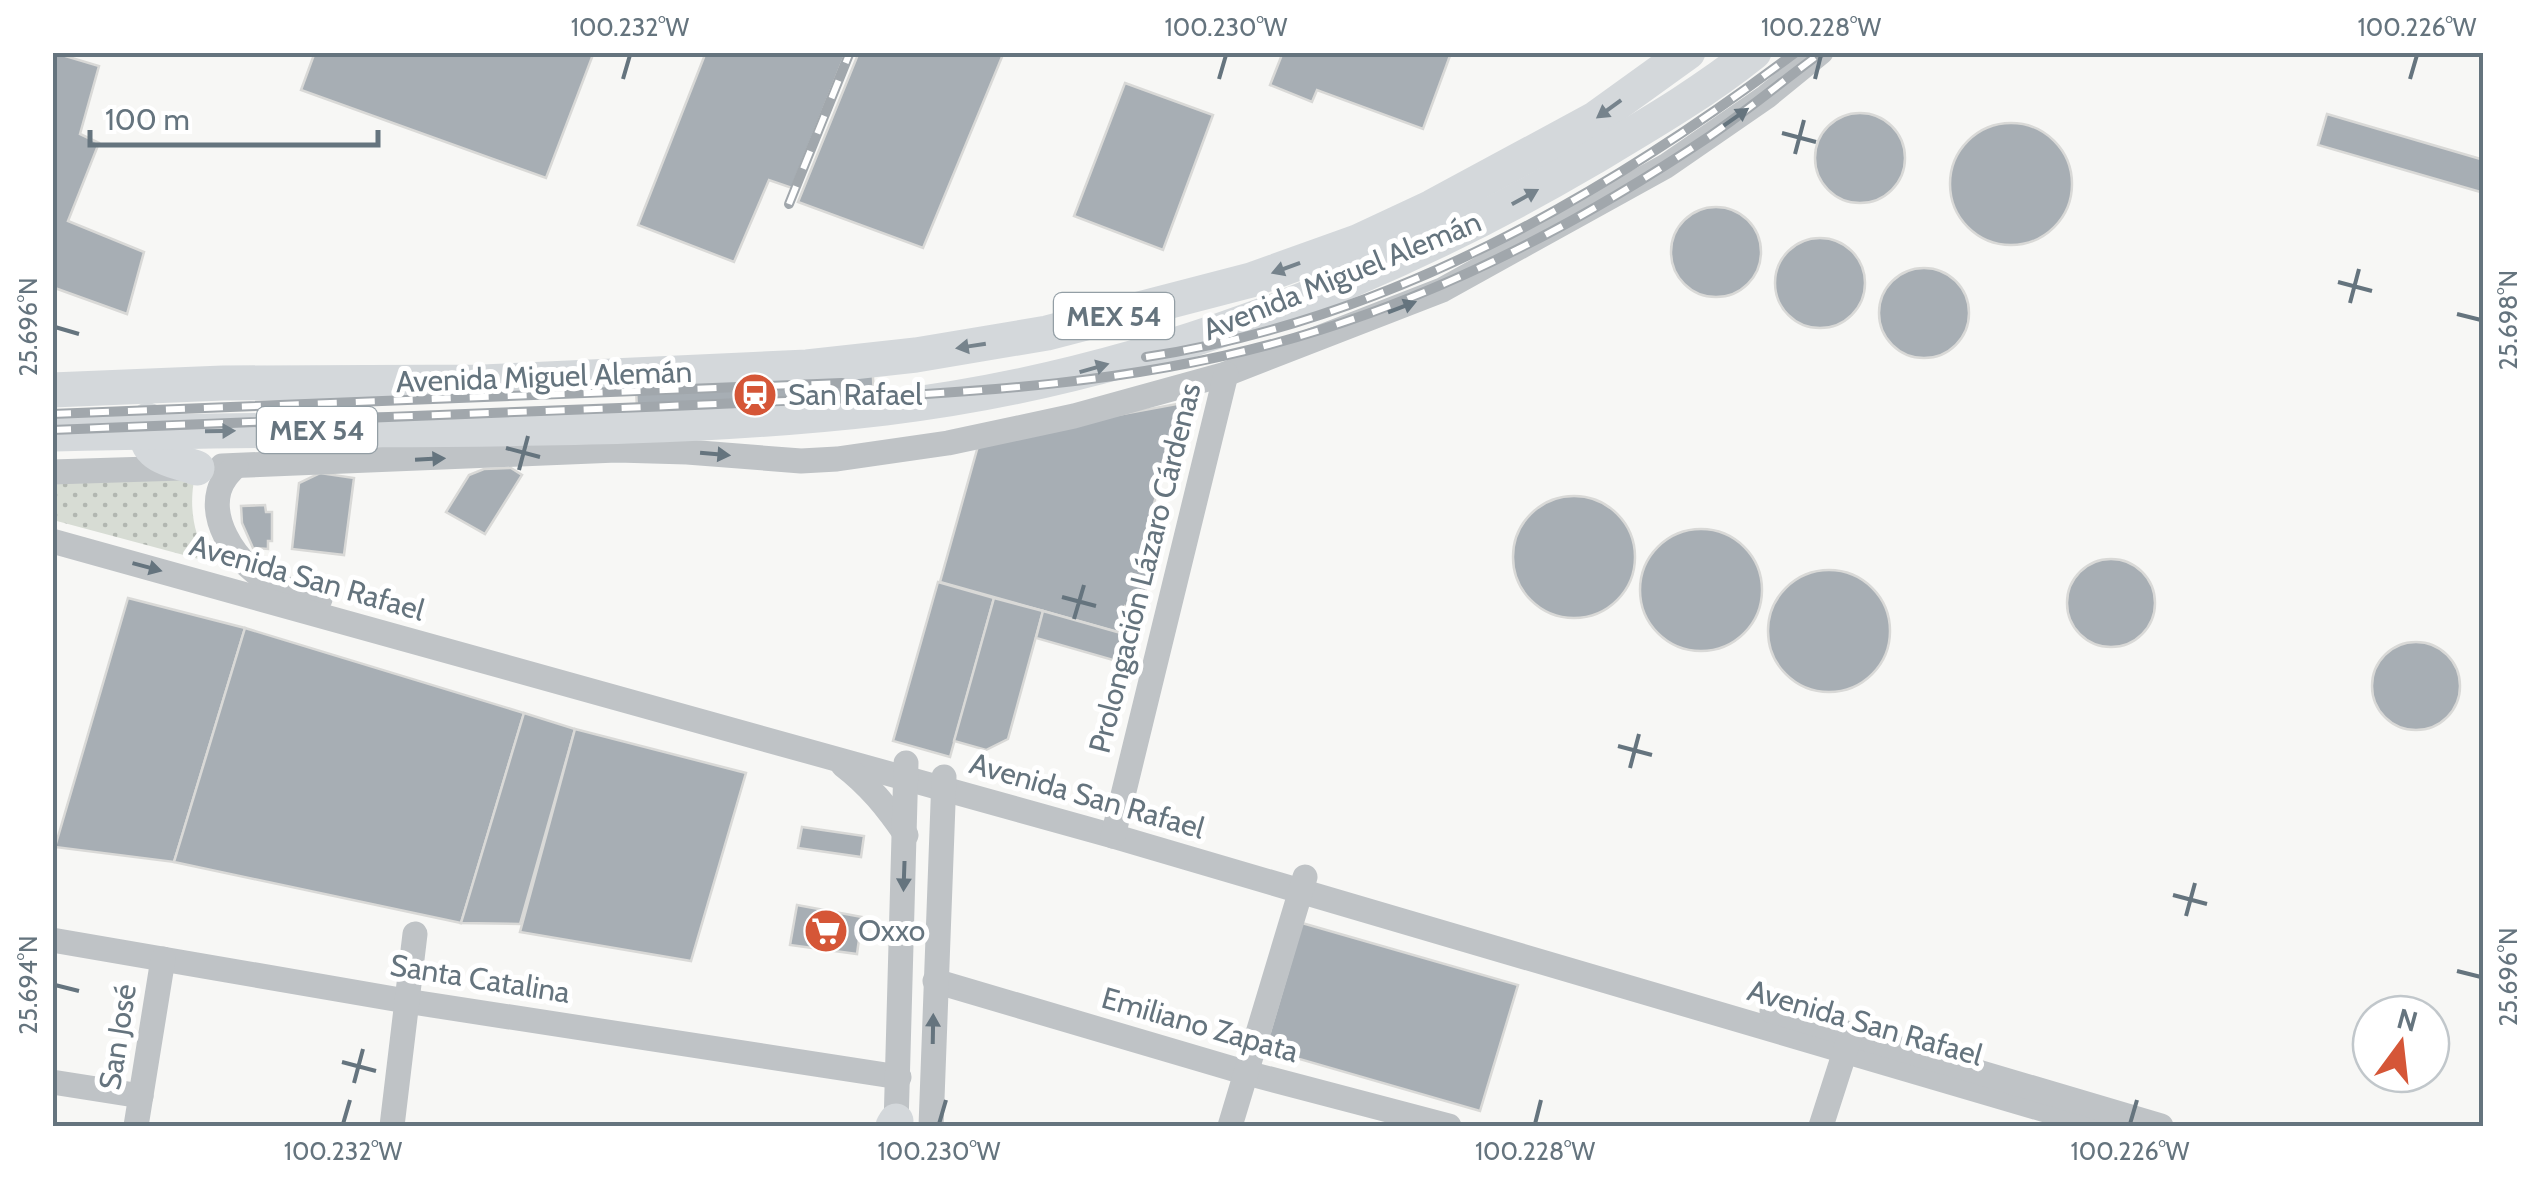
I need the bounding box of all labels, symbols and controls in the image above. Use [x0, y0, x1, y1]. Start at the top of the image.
text: 100.232°W [571, 12, 690, 42]
text: 100.230°W [1165, 12, 1288, 42]
text: 100.228°W [1761, 12, 1881, 42]
text: 100.226°W [2358, 12, 2477, 42]
scale bar [90, 85, 378, 147]
one-way arrow [1595, 99, 1622, 119]
text: 100 m [105, 101, 190, 138]
one-way arrow [1722, 108, 1749, 128]
one-way arrow [1511, 188, 1540, 205]
street label: Avenida Miguel Alemán [1197, 203, 1486, 348]
one-way arrow [1271, 261, 1301, 276]
text: 25.698°N [2493, 270, 2523, 370]
text: 25.696°N [13, 277, 43, 377]
road number: MEX 54 [1054, 293, 1174, 339]
one-way arrow [1388, 299, 1418, 314]
one-way arrow [955, 339, 986, 354]
street label: Avenida Miguel Alemán [395, 353, 693, 400]
one-way arrow [1079, 360, 1110, 375]
station icon: San Rafael [732, 372, 778, 418]
place label: San Rafael [788, 376, 922, 413]
street label: Prolongación Lázaro Cárdenas [1081, 379, 1208, 757]
road number: MEX 54 [257, 407, 377, 453]
one-way arrow [204, 423, 236, 439]
one-way arrow [699, 447, 731, 463]
one-way arrow [414, 451, 446, 467]
street label: Avenida San Rafael [186, 526, 429, 629]
one-way arrow [131, 560, 162, 576]
street label: Avenida San Rafael [966, 744, 1209, 847]
one-way arrow [896, 861, 912, 893]
supermarket icon: Oxxo [803, 908, 849, 954]
place label: Oxxo [858, 912, 925, 949]
text: 25.696°N [2493, 927, 2523, 1027]
text: 25.694°N [13, 935, 43, 1035]
street label: Santa Catalina [388, 946, 573, 1011]
street label: Avenida San Rafael [1744, 971, 1987, 1074]
street label: Emiliano Zapata [1098, 979, 1303, 1070]
street label: San José [91, 981, 144, 1093]
north arrow [2351, 994, 2451, 1094]
text: N [2394, 1001, 2421, 1039]
one-way arrow [926, 1013, 942, 1045]
text: 100.232°W [284, 1136, 403, 1166]
text: 100.230°W [878, 1136, 1001, 1166]
text: 100.228°W [1475, 1136, 1595, 1166]
text: 100.226°W [2071, 1136, 2190, 1166]

